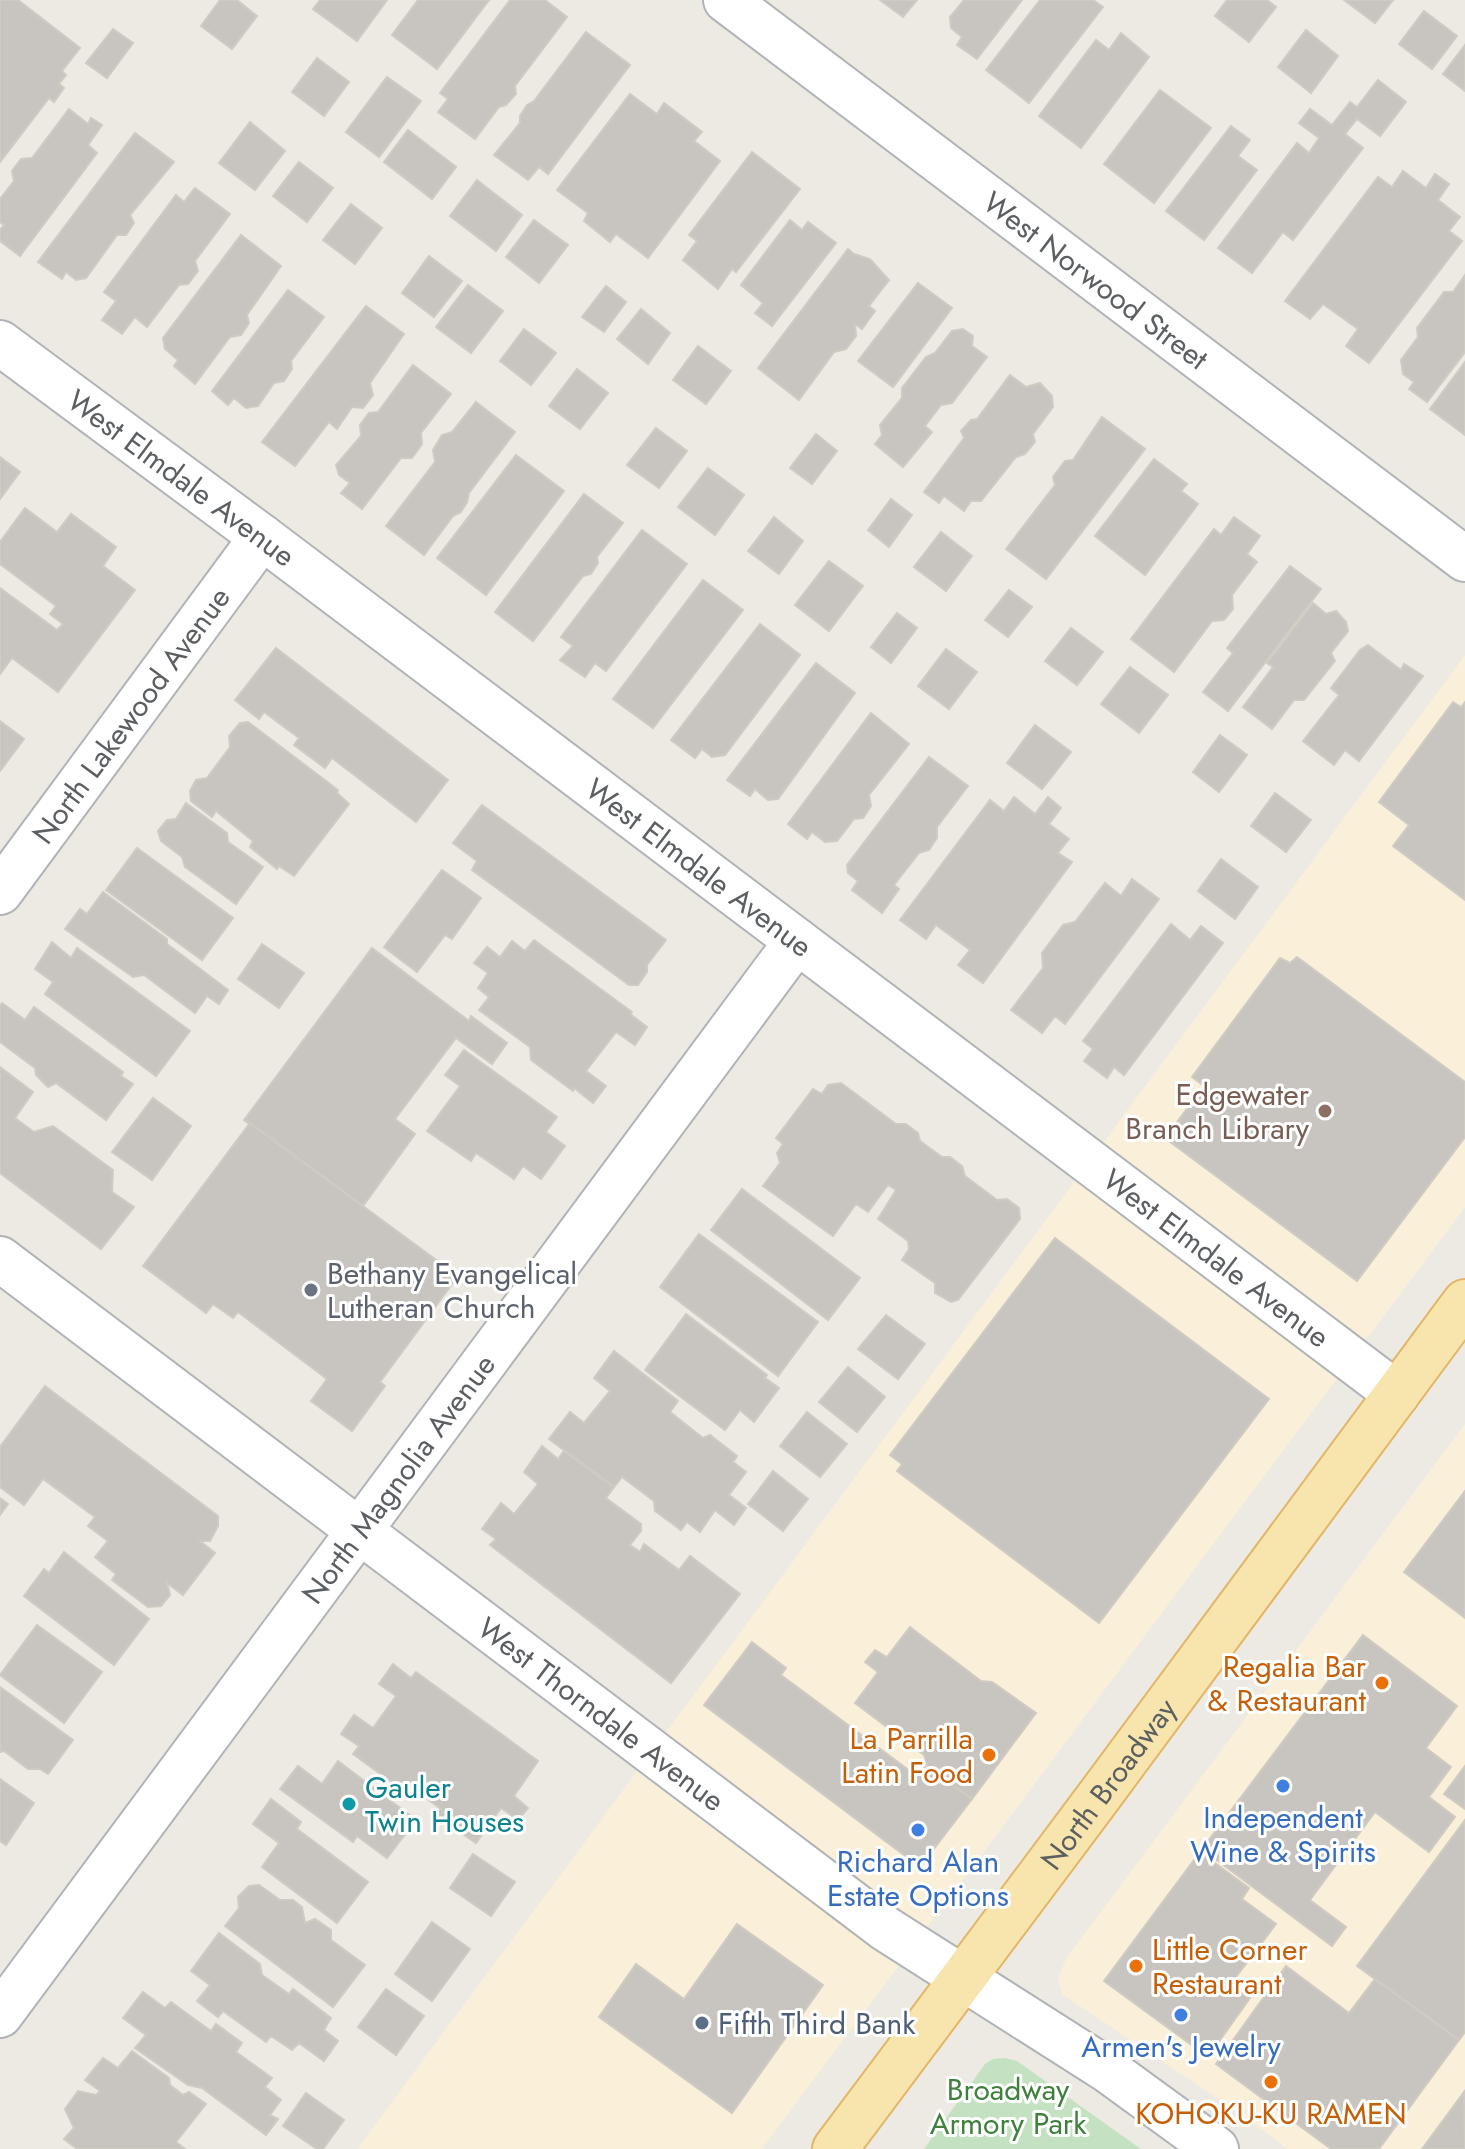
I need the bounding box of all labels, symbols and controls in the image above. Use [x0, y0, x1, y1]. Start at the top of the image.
street label: West Norwood Street [974, 181, 1218, 380]
street label: West Elmdale Avenue [59, 379, 305, 577]
street label: North Lakewood Avenue [21, 578, 240, 852]
street label: West Elmdale Avenue [577, 767, 822, 967]
place label: Edgewater Branch Library [1125, 1073, 1310, 1150]
marker: Edgewater Branch Library [1316, 1102, 1334, 1120]
street label: West Elmdale Avenue [1094, 1158, 1339, 1357]
place label: Bethany Evangelical Lutheran Church [327, 1252, 577, 1329]
marker: Bethany Evangelical Lutheran Church [302, 1281, 320, 1299]
street label: North Magnolia Avenue [291, 1345, 505, 1612]
street label: West Thorndale Avenue [469, 1606, 734, 1821]
place label: Regalia Bar & Restaurant [1207, 1645, 1367, 1722]
marker: Regalia Bar & Restaurant [1373, 1674, 1391, 1692]
street label: North Broadway [1030, 1688, 1187, 1879]
place label: La Parrilla Latin Food [841, 1717, 973, 1794]
marker: La Parrilla Latin Food [980, 1746, 998, 1764]
place label: Gauler Twin Houses [365, 1766, 524, 1843]
marker: Independent Wine & Spirits [1274, 1777, 1292, 1795]
marker: Gauler Twin Houses [340, 1795, 358, 1813]
place label: Independent Wine & Spirits [1190, 1796, 1376, 1873]
marker: Richard Alan Estate Options [909, 1821, 927, 1839]
place label: Richard Alan Estate Options [827, 1840, 1009, 1917]
place label: Little Corner Restaurant [1152, 1928, 1308, 2005]
marker: Little Corner Restaurant [1127, 1957, 1145, 1975]
place label: Fifth Third Bank [718, 2002, 916, 2045]
marker: Armen's Jewelry [1172, 2006, 1190, 2024]
marker: Fifth Third Bank [693, 2014, 711, 2032]
place label: Armen's Jewelry [1081, 2025, 1281, 2068]
park label: Broadway Armory Park [930, 2068, 1087, 2145]
marker: KOHOKU-KU RAMEN [1262, 2073, 1280, 2091]
place label: KOHOKU-KU RAMEN [1135, 2092, 1407, 2135]

